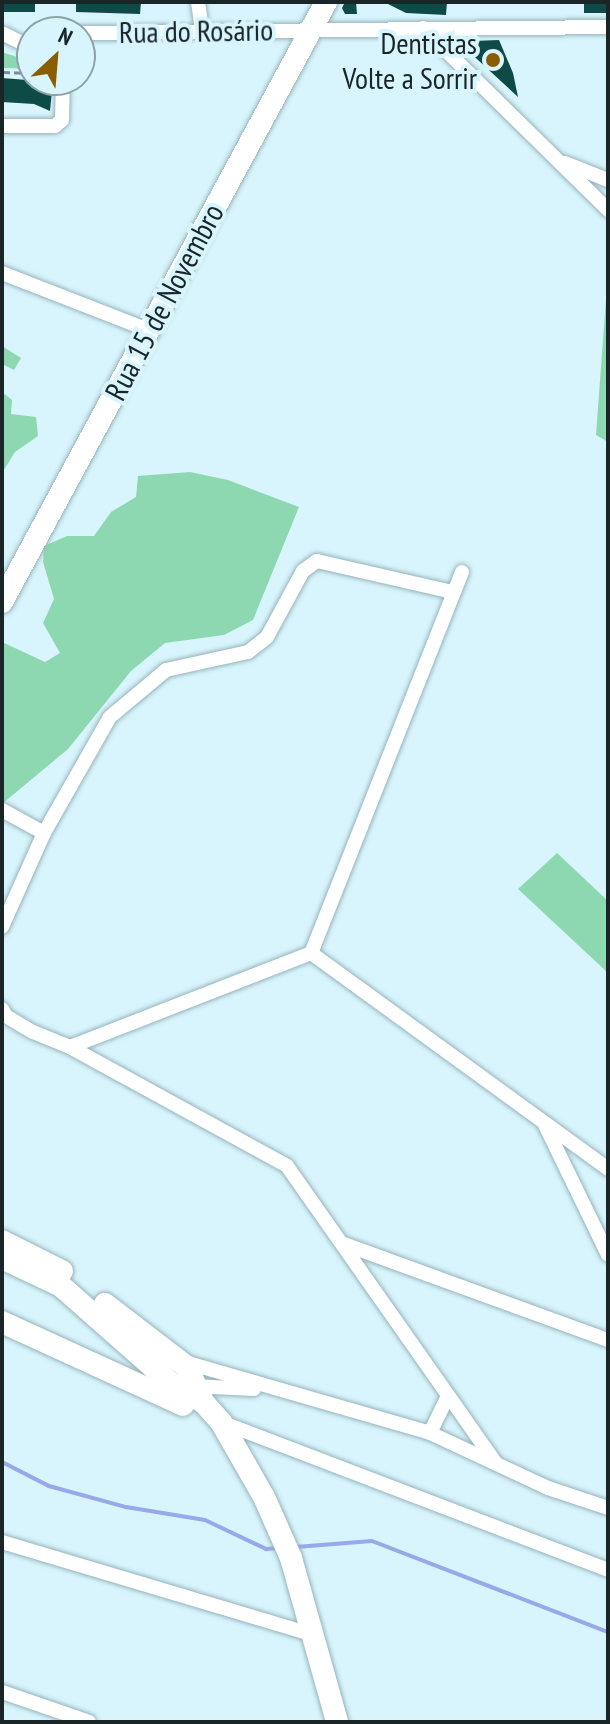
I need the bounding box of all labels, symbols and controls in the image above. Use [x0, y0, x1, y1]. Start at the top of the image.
street label: Rua do Rosário [119, 12, 273, 50]
north arrow [16, 16, 96, 96]
text: N [54, 21, 77, 51]
place label: Dentistas Volte a Sorrir [343, 25, 477, 96]
marker: Dentistas Volte a Sorrir [484, 51, 502, 69]
street label: Rua 15 de Novembro [97, 198, 231, 406]

